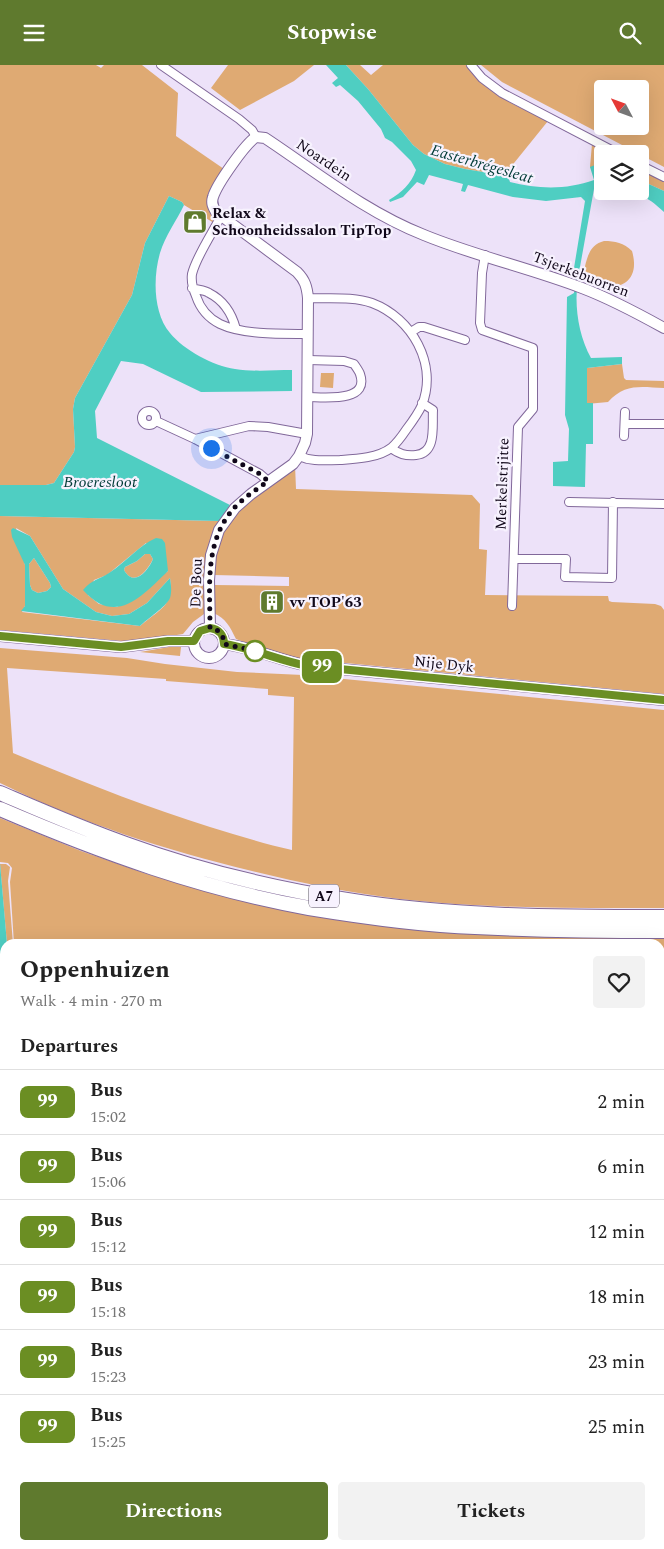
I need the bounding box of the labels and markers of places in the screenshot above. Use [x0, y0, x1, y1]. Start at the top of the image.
place label: Relax & Schoonheidssalon TipTop [212, 202, 392, 242]
shop icon: Relax & Schoonheidssalon TipTop [182, 209, 208, 235]
building icon: vv TOP'63 [259, 589, 285, 615]
place label: vv TOP'63 [289, 591, 362, 614]
unlabelled marker [244, 640, 266, 662]

